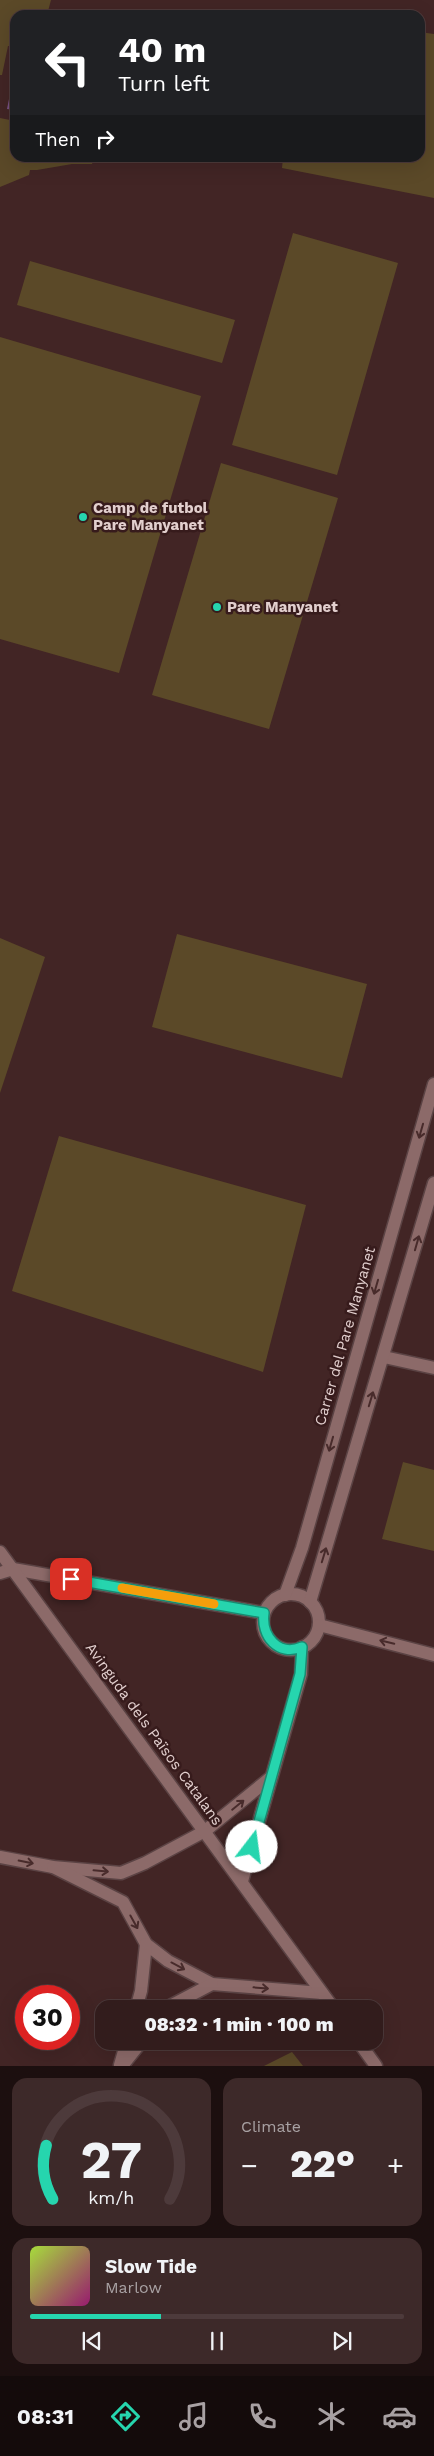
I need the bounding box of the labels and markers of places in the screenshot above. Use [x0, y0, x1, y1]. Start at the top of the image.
place label: Camp de futbol Pare Manyanet [93, 499, 208, 534]
marker: Camp de futbol Pare Manyanet [77, 511, 89, 523]
place label: Pare Manyanet [227, 598, 338, 616]
marker: Pare Manyanet [211, 601, 223, 613]
pin [50, 1558, 92, 1600]

